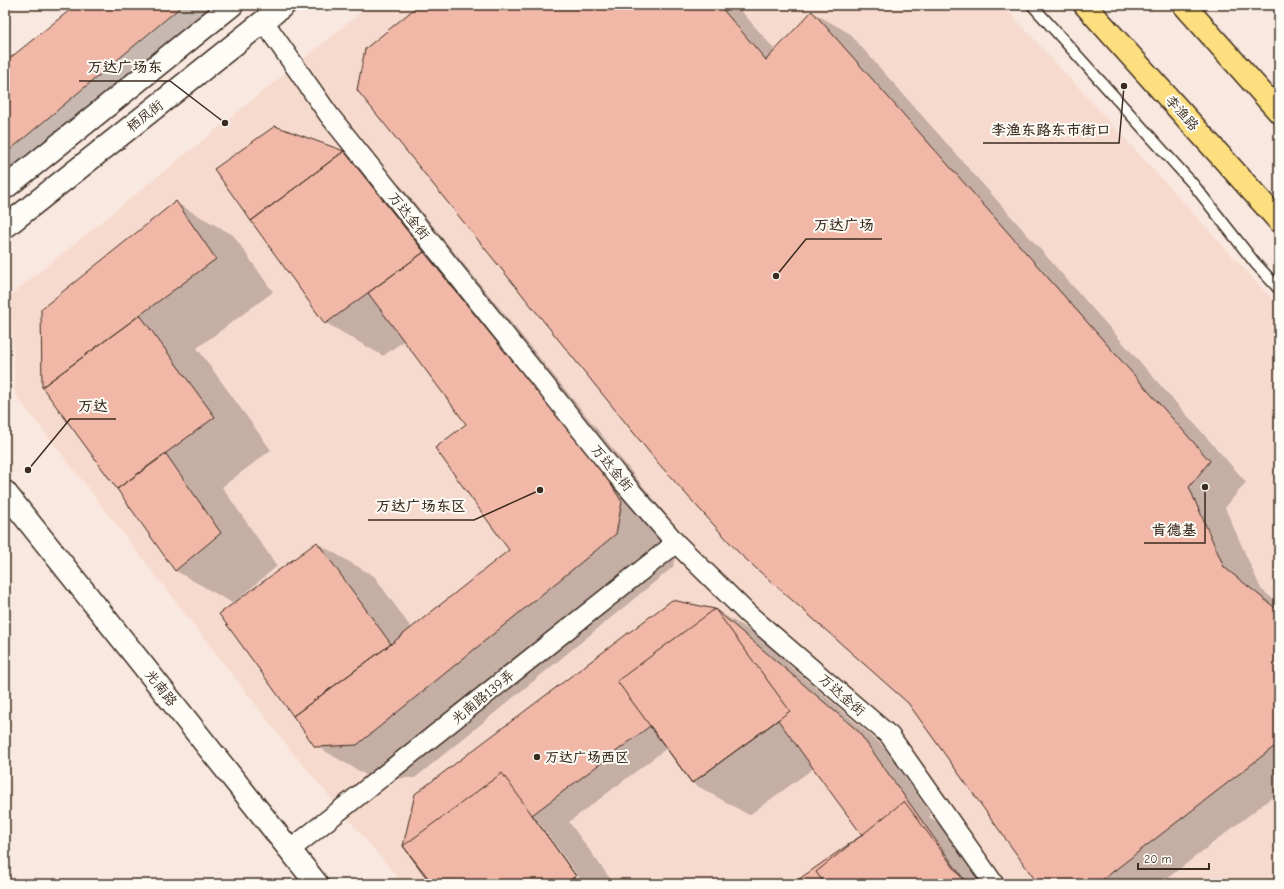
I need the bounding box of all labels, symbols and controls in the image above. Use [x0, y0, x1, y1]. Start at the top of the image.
callout: 万达广场东 [79, 54, 170, 81]
text: 万达广场东 [87, 58, 163, 76]
street label: 李渔路 [1162, 92, 1202, 134]
street label: 栖凤街 [123, 96, 167, 136]
callout: 李渔东路东市街口 [983, 116, 1119, 143]
text: 李渔东路东市街口 [991, 121, 1111, 139]
street label: 万达金街 [385, 189, 433, 243]
callout: 万达广场 [806, 212, 882, 239]
text: 万达广场 [814, 216, 874, 234]
callout: 万达 [70, 392, 116, 419]
text: 万达 [78, 397, 108, 415]
street label: 万达金街 [587, 441, 637, 495]
callout: 万达广场东区 [368, 493, 474, 520]
text: 万达广场东区 [376, 497, 466, 515]
callout: 肯德基 [1144, 516, 1205, 543]
text: 肯德基 [1151, 521, 1197, 539]
street label: 光南路 [141, 666, 181, 710]
street label: 光南路139弄 [448, 666, 518, 728]
street label: 万达金街 [815, 670, 869, 720]
place label: 万达广场西区 [545, 749, 629, 766]
marker: 万达广场西区 [532, 752, 542, 762]
scale bar [1138, 845, 1209, 871]
text: 20 m [1144, 852, 1172, 866]

